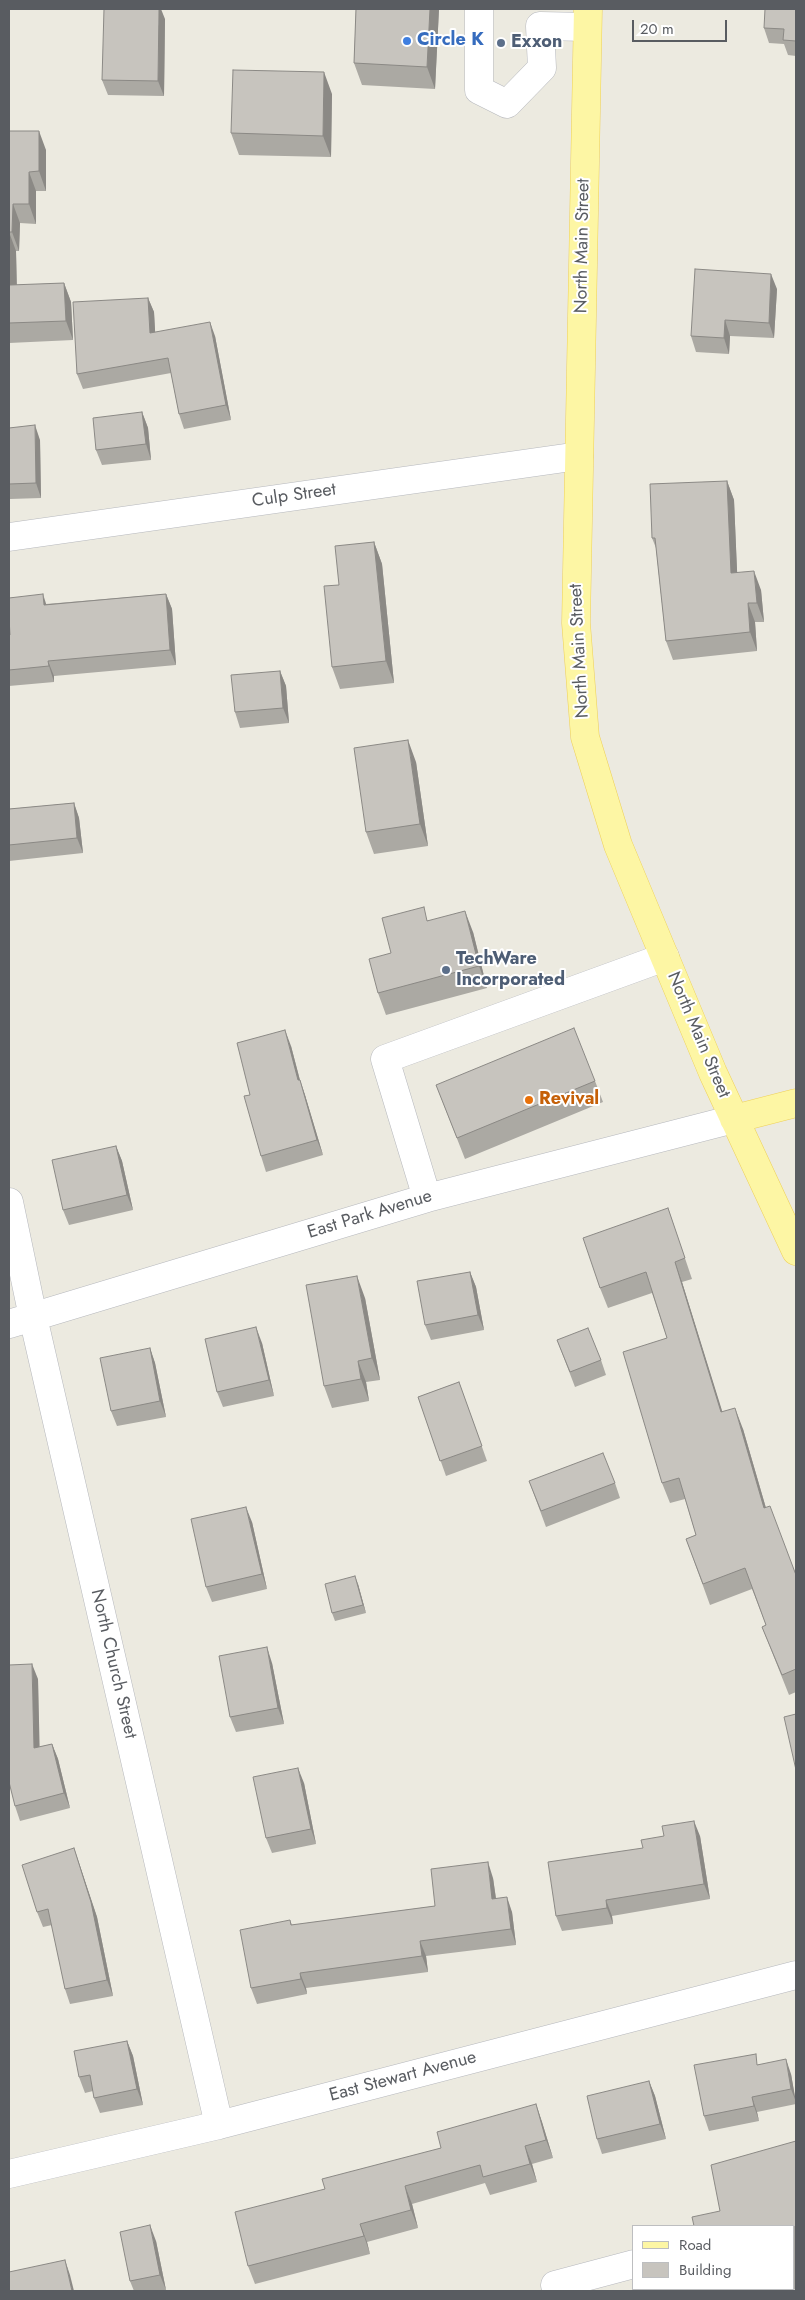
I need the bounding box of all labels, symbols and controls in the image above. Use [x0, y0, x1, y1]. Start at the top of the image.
scale bar [635, 10, 730, 42]
text: 20 m [640, 18, 674, 40]
place label: Circle K [417, 30, 484, 52]
place label: Exxon [511, 32, 562, 54]
marker: Circle K [401, 35, 413, 47]
marker: Exxon [495, 37, 507, 49]
street label: North Main Street [571, 178, 595, 314]
street label: Culp Street [251, 479, 337, 513]
street label: North Main Street [566, 583, 594, 719]
place label: TechWare Incorporated [456, 949, 565, 992]
marker: TechWare Incorporated [440, 964, 452, 976]
street label: North Main Street [662, 969, 734, 1101]
place label: Revival [539, 1089, 599, 1111]
marker: Revival [523, 1094, 535, 1106]
street label: East Park Avenue [305, 1186, 435, 1244]
street label: North Church Street [85, 1587, 141, 1741]
street label: East Stewart Avenue [327, 2047, 479, 2107]
legend [632, 2225, 795, 2290]
text: Road [679, 2234, 711, 2256]
text: Building [679, 2259, 731, 2281]

